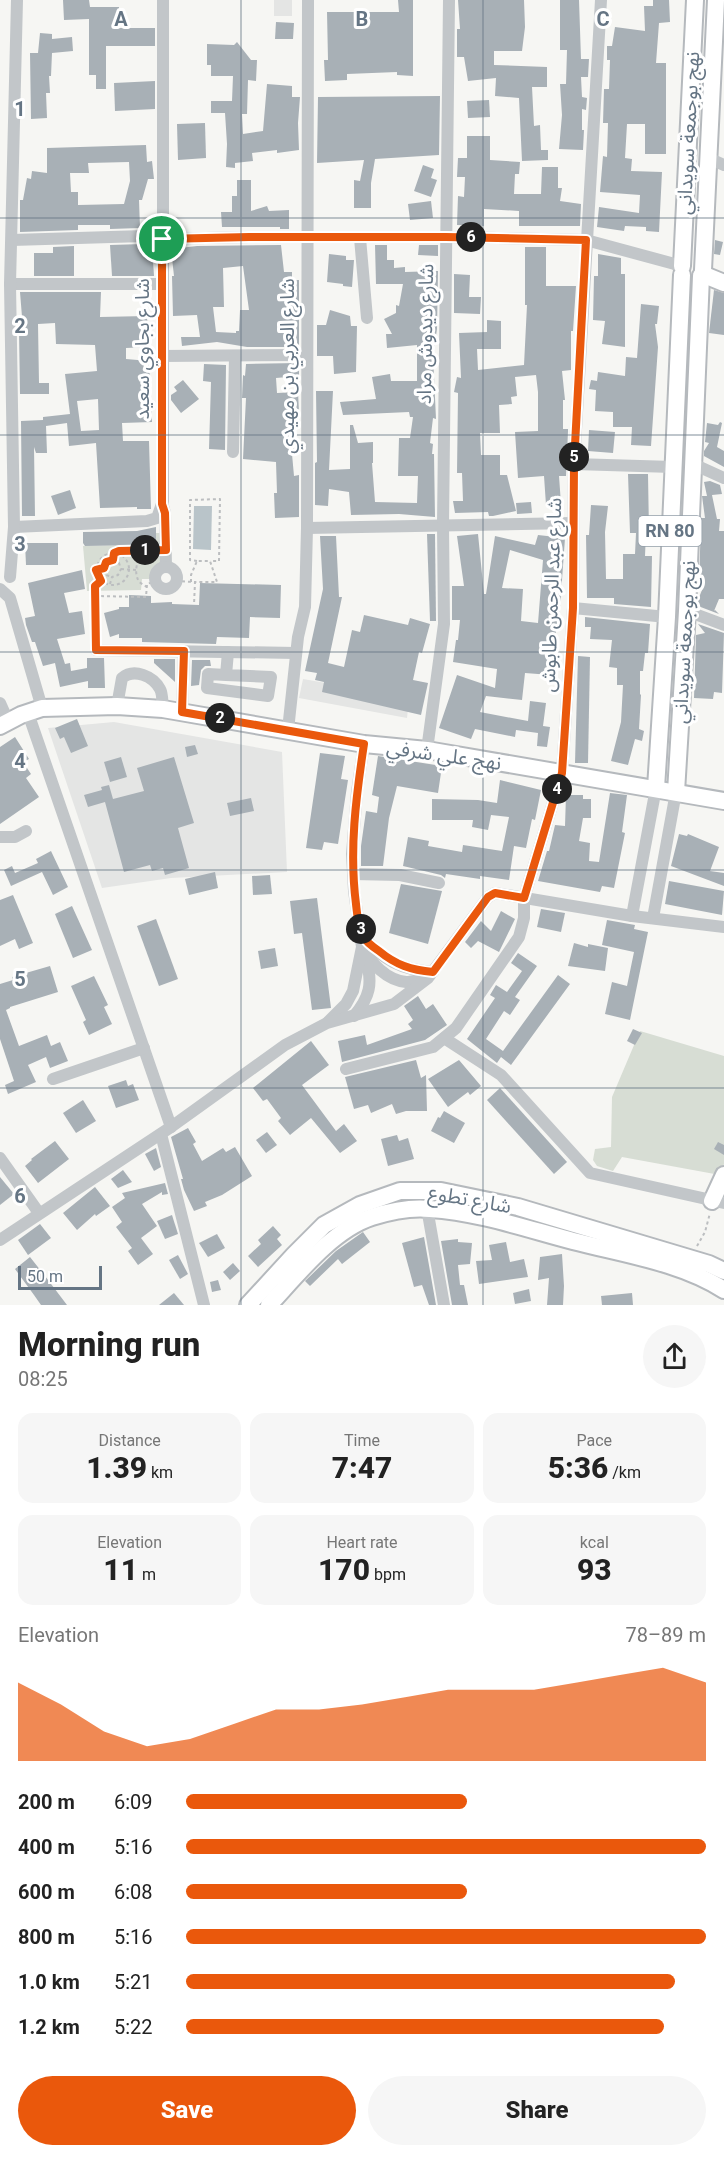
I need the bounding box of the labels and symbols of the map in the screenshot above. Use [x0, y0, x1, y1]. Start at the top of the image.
text: A [114, 7, 128, 31]
text: B [356, 7, 368, 31]
text: C [596, 7, 610, 31]
street label: نهج بوجمعة سويداني [672, 51, 708, 215]
text: 1 [14, 97, 26, 121]
pin [136, 213, 187, 264]
pin: 6 [456, 222, 486, 252]
street label: شارع ديدوش مراد [412, 264, 441, 404]
street label: شارع بجاوي سعيد [130, 278, 158, 420]
street label: شارع العربي بن مهيدي [275, 278, 303, 454]
text: 2 [14, 314, 26, 338]
pin: 5 [559, 442, 589, 472]
street label: شارع عبد الرحمن طابوش [536, 497, 569, 693]
road number: RN 80 [638, 516, 702, 546]
text: 3 [14, 532, 26, 556]
pin: 1 [130, 535, 160, 565]
street label: نهج بوجمعة سويداني [668, 560, 704, 724]
pin: 2 [205, 703, 235, 733]
street label: نهج علي شرفي [384, 735, 503, 779]
text: 4 [14, 749, 26, 773]
pin: 4 [542, 774, 572, 804]
pin: 3 [346, 914, 376, 944]
text: 5 [14, 967, 26, 991]
street label: شارع تطوع [426, 1180, 513, 1221]
text: 6 [14, 1184, 26, 1208]
scale bar [18, 1263, 102, 1290]

